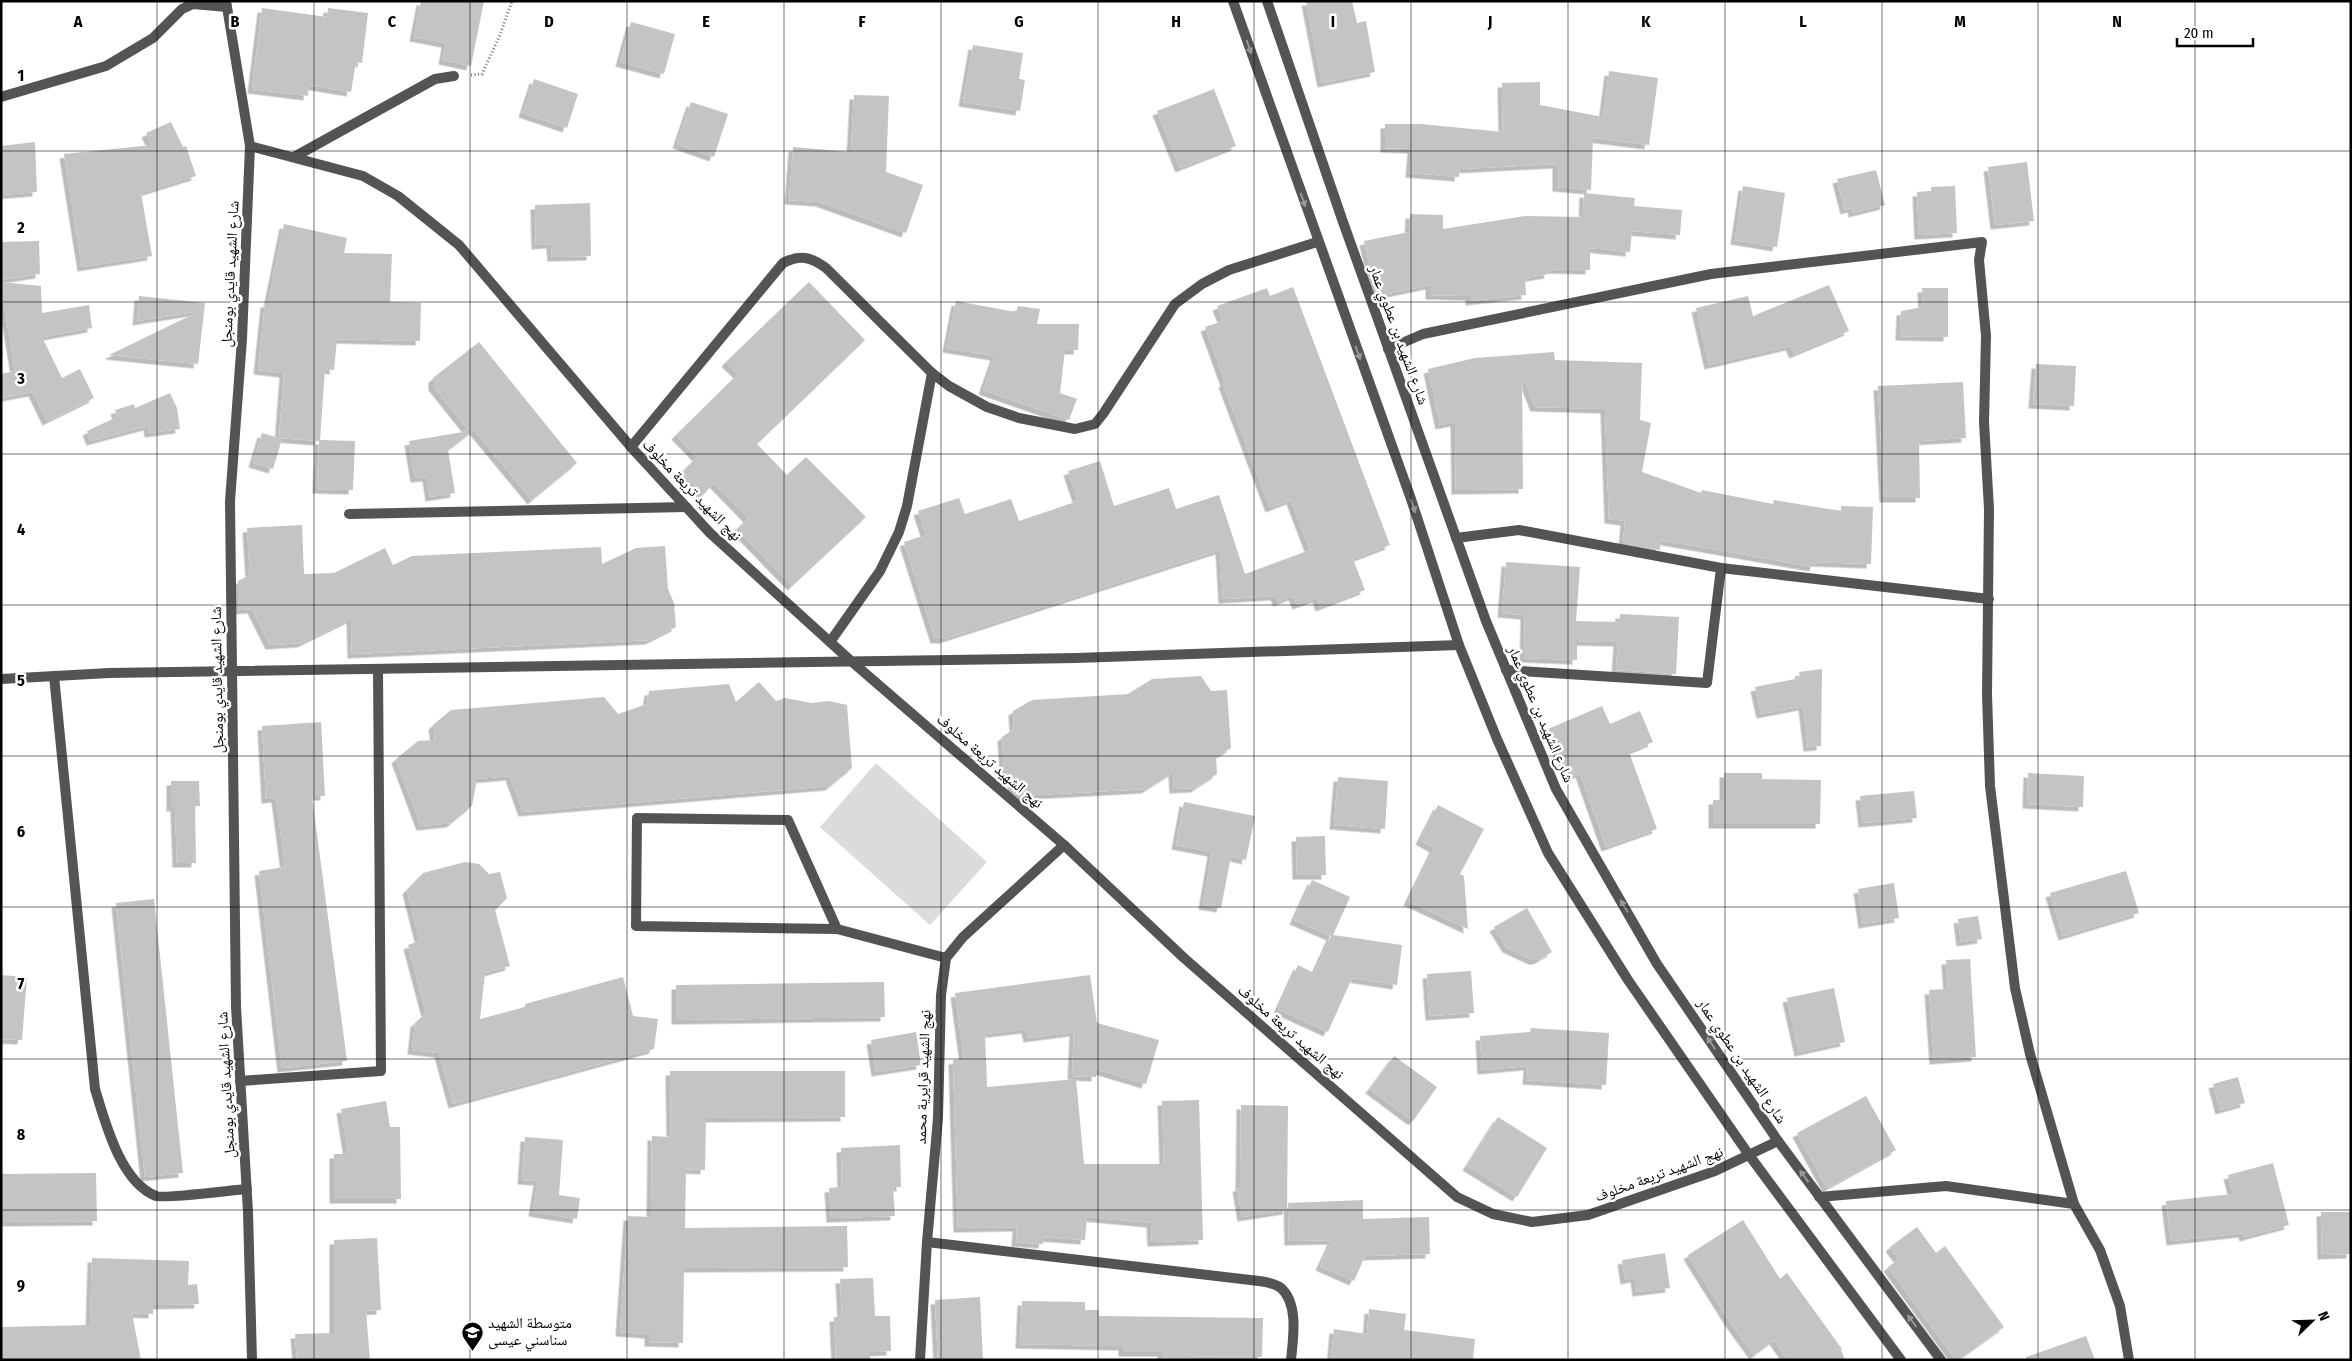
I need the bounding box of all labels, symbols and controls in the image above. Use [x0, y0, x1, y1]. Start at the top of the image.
text: A [73, 12, 83, 31]
text: B [231, 12, 240, 31]
text: C [388, 12, 397, 31]
text: D [544, 12, 554, 31]
text: E [702, 12, 710, 31]
text: F [858, 12, 866, 31]
text: G [1014, 12, 1024, 31]
text: H [1171, 12, 1181, 31]
text: I [1331, 12, 1335, 31]
text: J [1487, 12, 1492, 31]
text: K [1641, 12, 1651, 31]
text: L [1799, 12, 1807, 31]
text: M [1954, 12, 1966, 31]
text: N [2112, 12, 2122, 31]
scale bar [2177, 15, 2253, 47]
text: 20 m [2184, 24, 2214, 42]
one-way arrow [1245, 40, 1253, 55]
text: 1 [18, 66, 24, 85]
one-way arrow [1300, 193, 1307, 208]
street label: شارع الشهيد قايدي بومنجل [217, 200, 246, 348]
text: 2 [16, 218, 25, 237]
street label: شارع الشهيد بن عطوي عمار [1362, 262, 1433, 408]
one-way arrow [1355, 346, 1362, 361]
text: 3 [16, 369, 25, 388]
street label: نهج الشهيد تريعة مخلوف [638, 435, 745, 545]
one-way arrow [1410, 499, 1417, 514]
text: 4 [17, 520, 25, 539]
street label: شارع الشهيد قايدي بومنجل [207, 606, 230, 754]
street label: شارع الشهيد بن عطوي عمار [1501, 642, 1578, 786]
text: 5 [17, 671, 25, 690]
street label: نهج الشهيد تريعة مخلوف [933, 710, 1047, 813]
text: 6 [17, 822, 25, 841]
one-way arrow [1619, 900, 1628, 913]
text: 7 [18, 974, 25, 993]
street label: نهج الشهيد تريعة مخلوف [1234, 981, 1348, 1084]
street label: شارع الشهيد بن عطوي عمار [1691, 994, 1791, 1129]
street label: نهج الشهيد قرايرية محمد [912, 1009, 935, 1145]
street label: شارع الشهيد قايدي بومنجل [213, 1011, 242, 1159]
one-way arrow [1706, 1036, 1716, 1050]
text: 8 [17, 1125, 26, 1144]
street label: نهج الشهيد تريعة مخلوف [1593, 1142, 1726, 1206]
one-way arrow [1799, 1170, 1810, 1183]
text: 9 [17, 1276, 25, 1295]
north arrow [2287, 1296, 2337, 1346]
text: N [2314, 1309, 2333, 1323]
place label: متوسطة الشهيد سناسني عيسى [488, 1314, 572, 1352]
one-way arrow [1907, 1314, 1917, 1328]
school or university icon: متوسطة الشهيد سناسني عيسى [460, 1320, 484, 1351]

